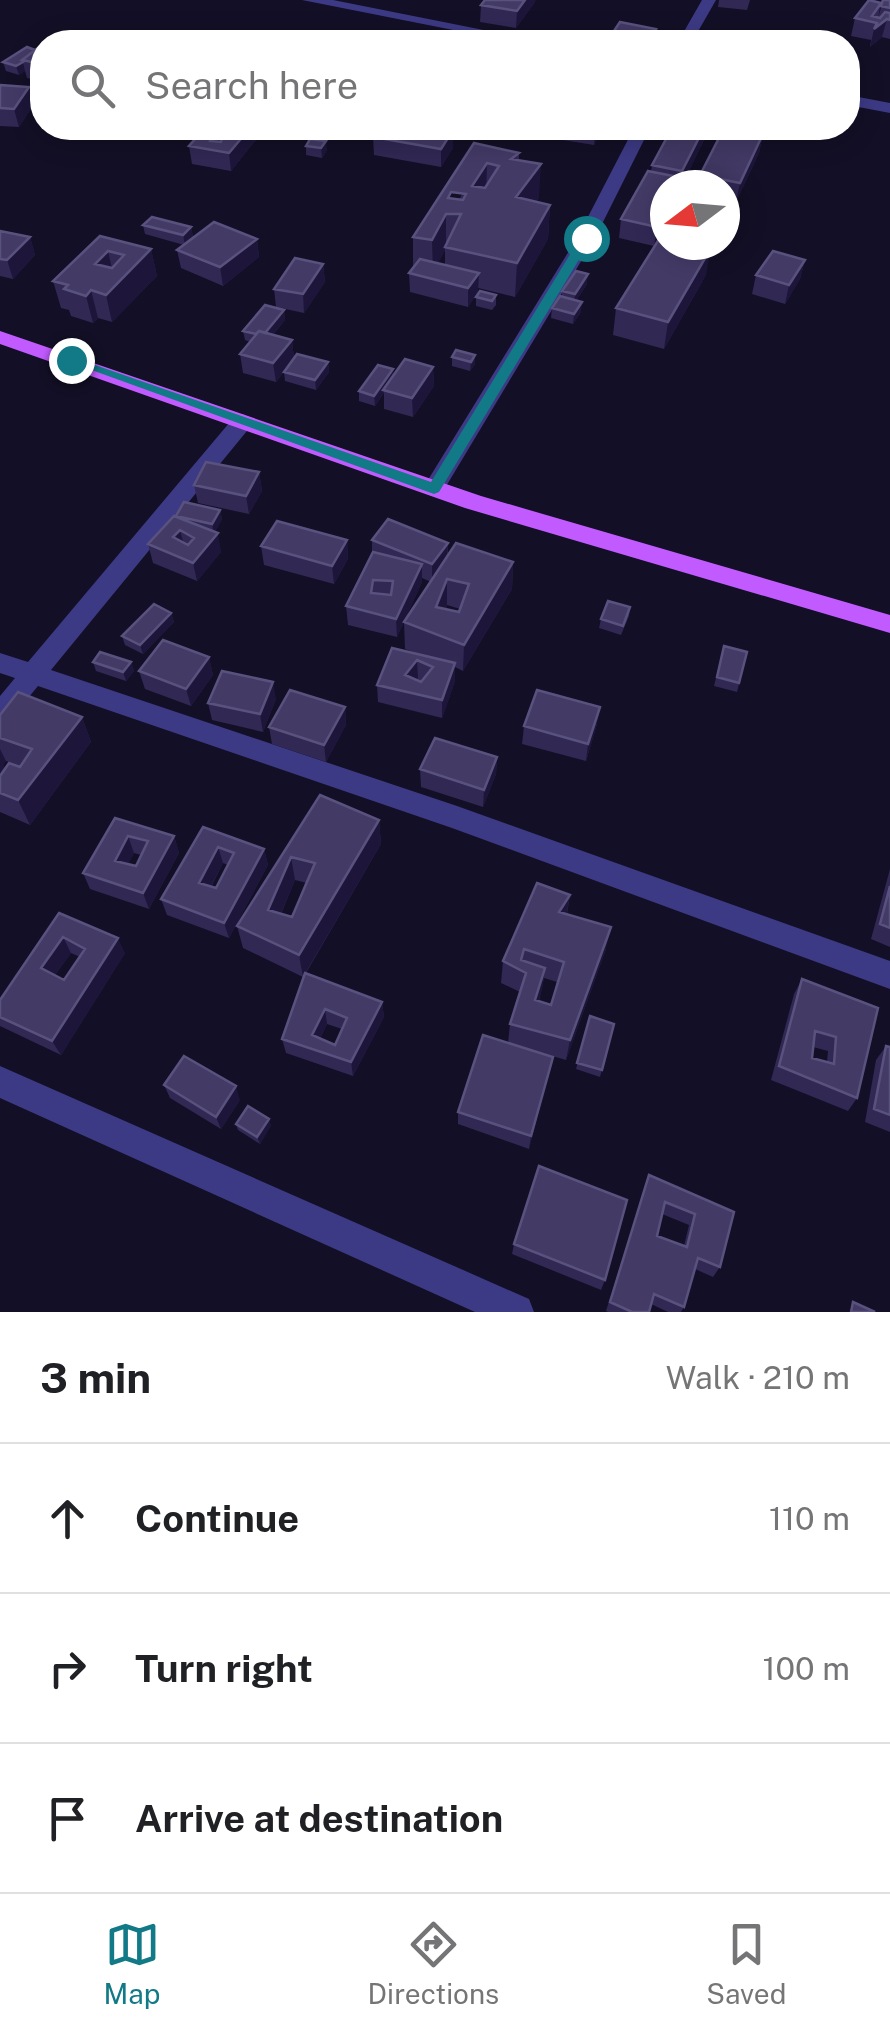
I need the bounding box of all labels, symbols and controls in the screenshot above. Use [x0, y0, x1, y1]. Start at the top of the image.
search box [30, 30, 860, 140]
icon: search [65, 58, 120, 113]
text: Search here [145, 63, 358, 108]
north arrow [650, 170, 740, 260]
route start [564, 216, 610, 262]
route end [49, 338, 95, 384]
text: 3 min [40, 1353, 151, 1402]
text: Walk · 210 m [666, 1359, 850, 1396]
icon: ahead [40, 1491, 95, 1546]
text: Continue [135, 1496, 299, 1541]
text: 110 m [769, 1500, 850, 1537]
icon: right [40, 1641, 95, 1696]
text: Turn right [135, 1646, 313, 1691]
text: 100 m [763, 1650, 850, 1687]
icon: arrive [40, 1791, 95, 1846]
text: Arrive at destination [135, 1796, 503, 1841]
tab: Map [104, 1917, 160, 2010]
tab: Directions [368, 1917, 499, 2010]
tab: Saved [706, 1917, 786, 2010]

